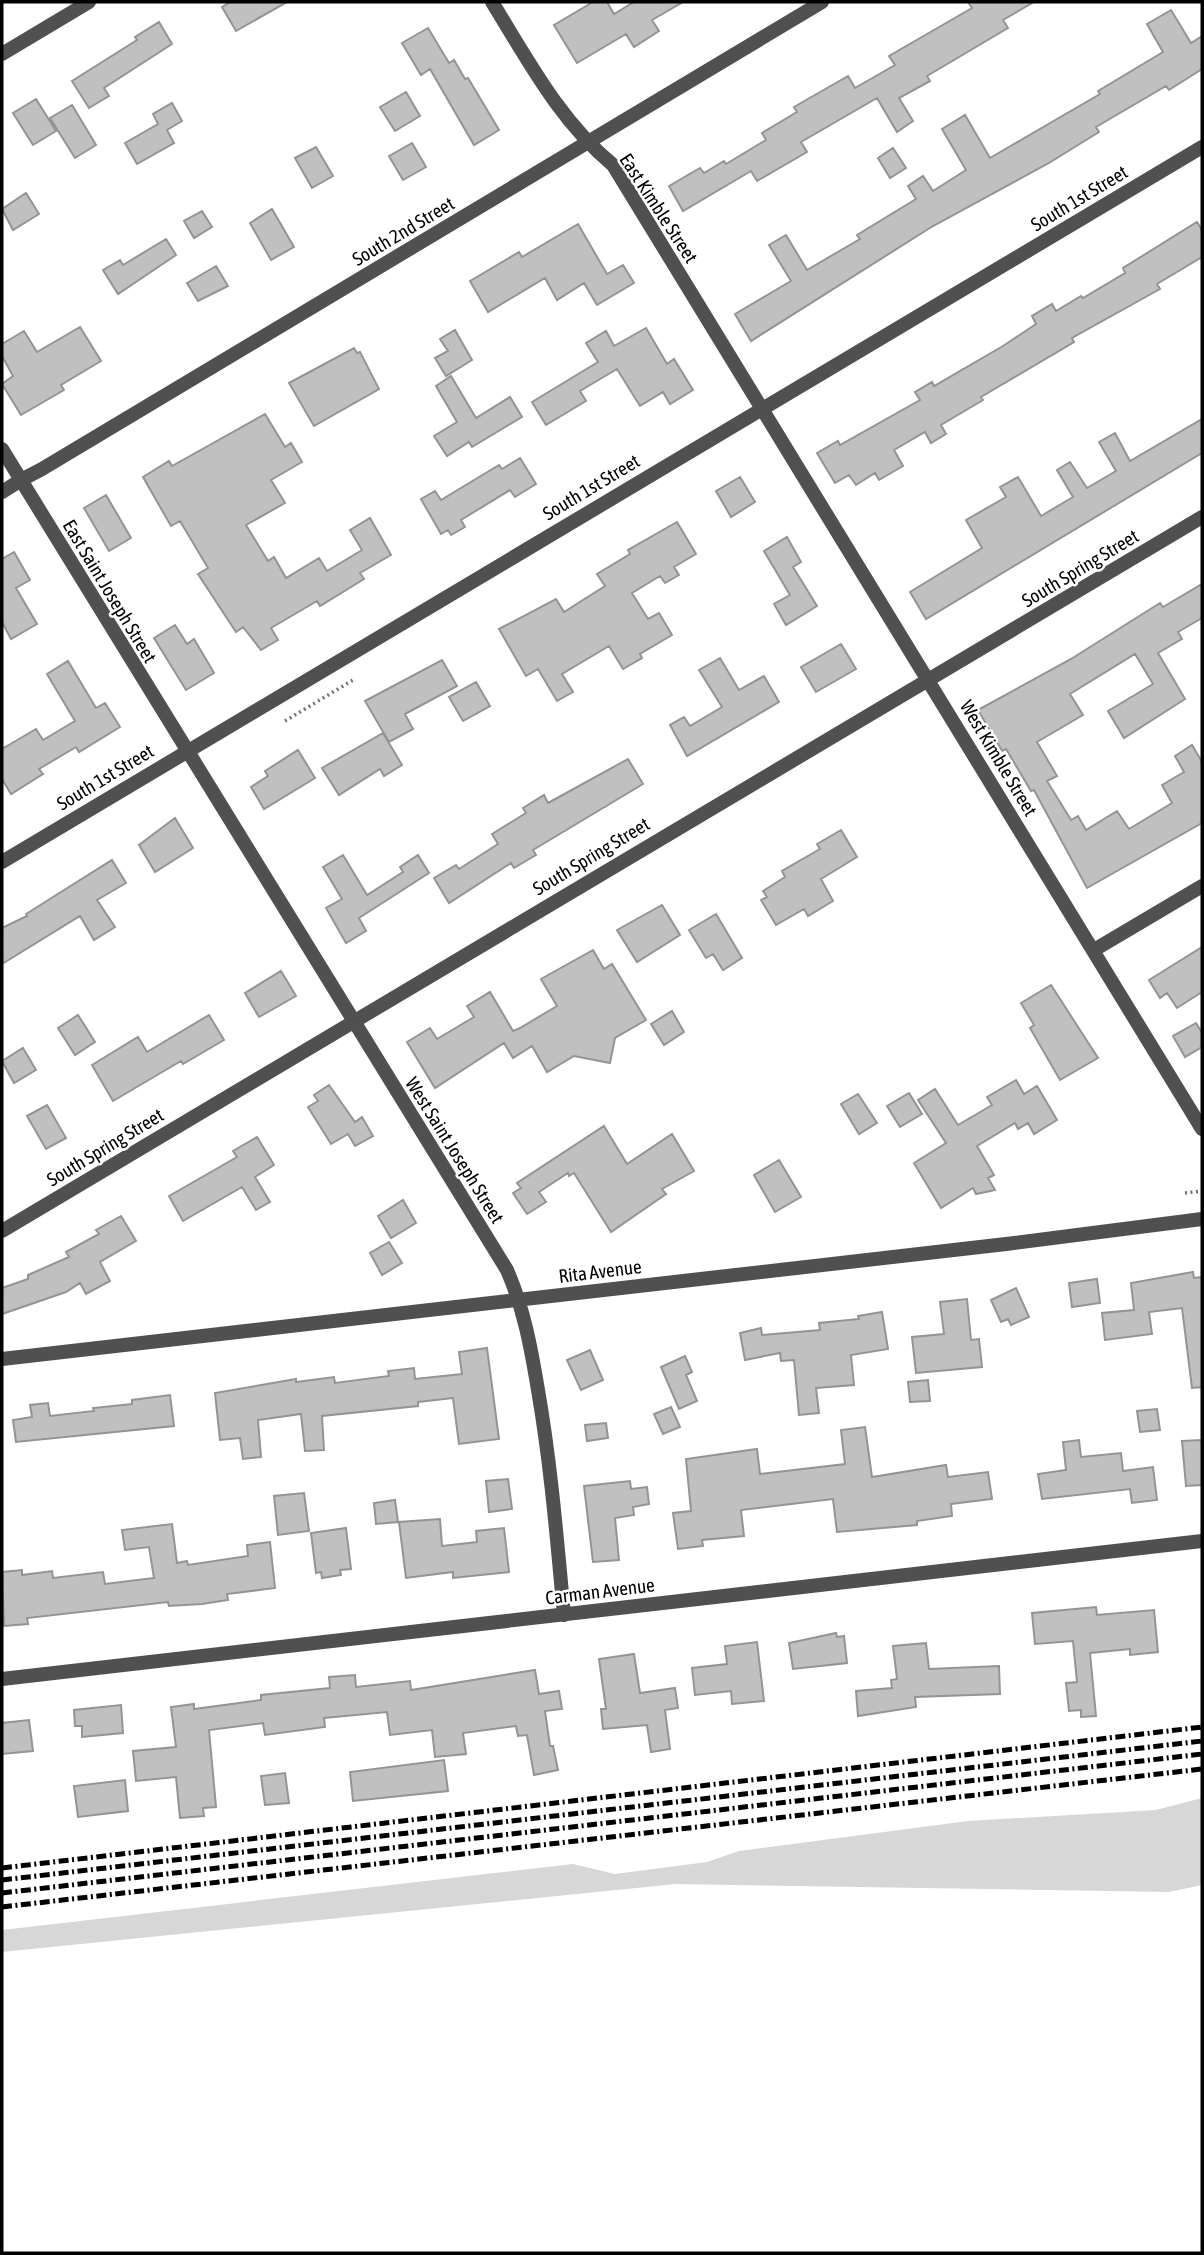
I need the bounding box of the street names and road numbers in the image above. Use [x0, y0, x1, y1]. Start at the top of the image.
street label: East Kimble Street [616, 149, 702, 267]
street label: South 1st Street [1027, 161, 1131, 235]
street label: South 2nd Street [348, 192, 458, 270]
street label: South 1st Street [539, 450, 643, 524]
street label: East Saint Joseph Street [59, 515, 161, 667]
street label: South Spring Street [1018, 525, 1142, 611]
street label: West Kimble Street [956, 696, 1042, 820]
street label: South 1st Street [53, 740, 157, 814]
street label: South Spring Street [529, 813, 653, 899]
street label: West Saint Joseph Street [401, 1073, 509, 1227]
street label: South Spring Street [43, 1104, 167, 1190]
street label: Rita Avenue [557, 1255, 643, 1287]
street label: Carman Avenue [544, 1573, 656, 1609]

